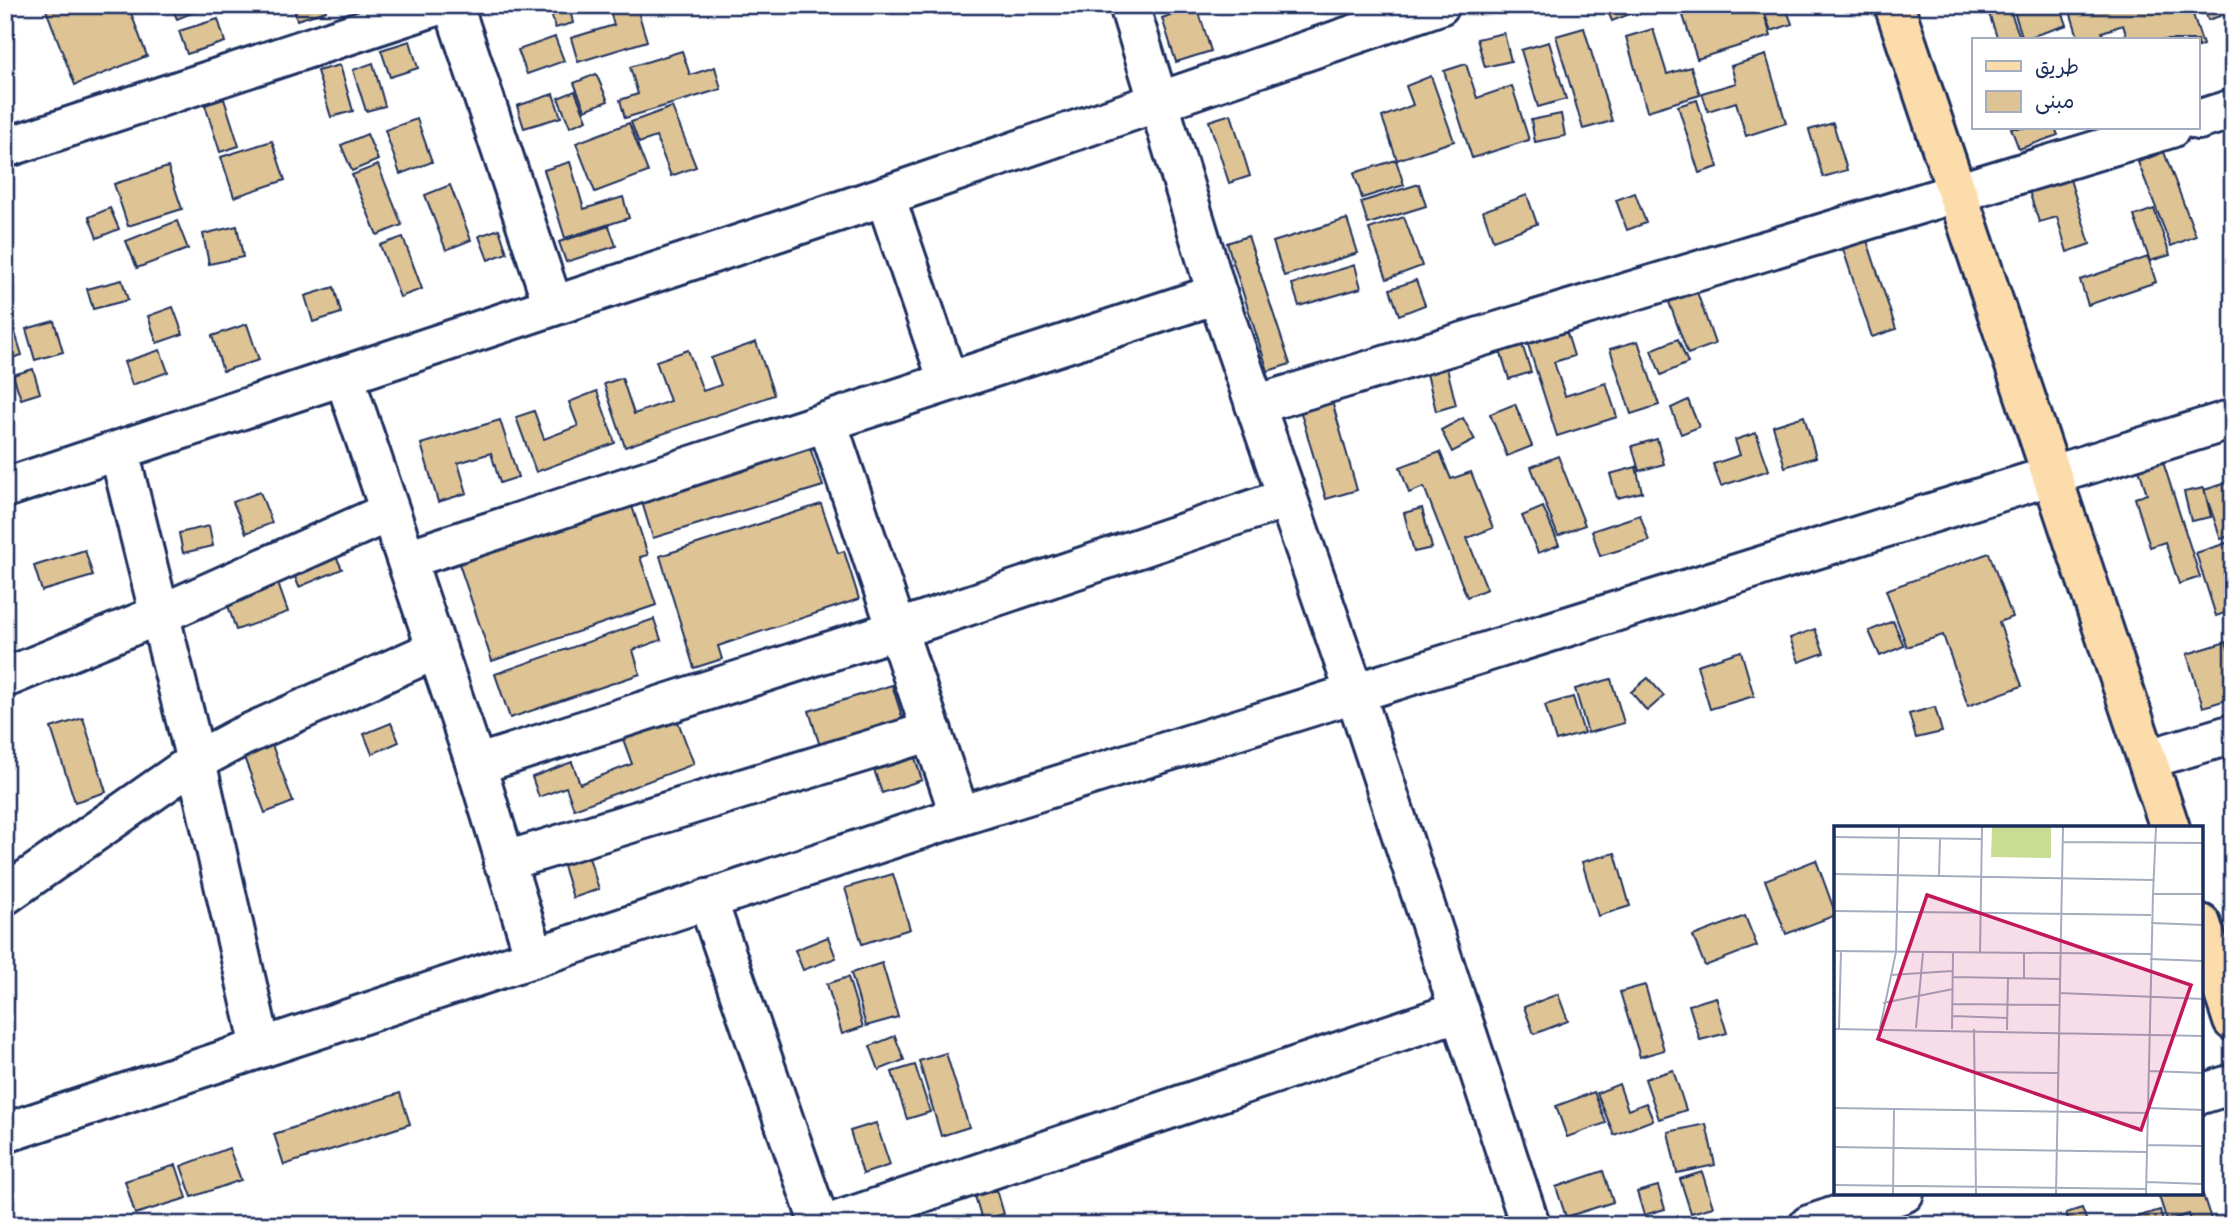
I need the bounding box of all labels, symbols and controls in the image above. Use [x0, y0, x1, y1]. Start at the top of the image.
legend [1972, 38, 2200, 130]
text: طريق [2035, 55, 2079, 79]
text: مبنى [2035, 89, 2074, 115]
inset map [1834, 826, 2203, 1195]

